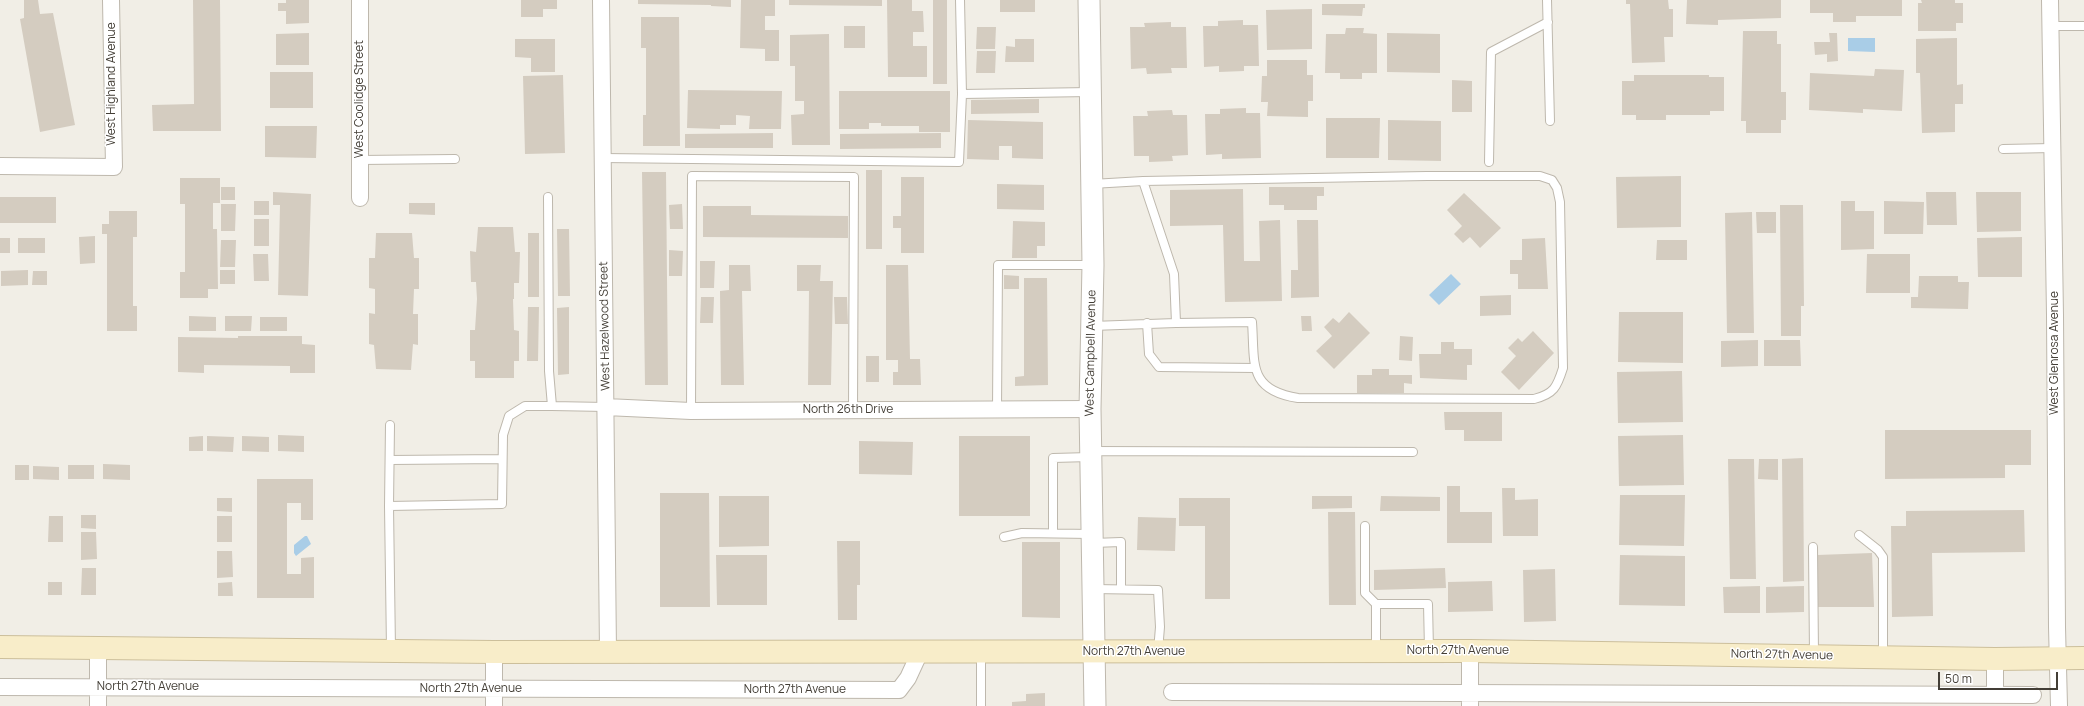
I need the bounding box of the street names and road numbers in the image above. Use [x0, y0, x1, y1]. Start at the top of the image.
street label: West Highland Avenue [105, 22, 119, 146]
street label: West Coolidge Street [353, 40, 367, 158]
street label: West Hazelwood Street [597, 261, 613, 391]
street label: West Campbell Avenue [1083, 290, 1099, 416]
street label: West Glenrosa Avenue [2048, 291, 2062, 415]
street label: North 26th Drive [803, 403, 893, 417]
street label: North 27th Avenue [1407, 644, 1509, 658]
street label: North 27th Avenue [1083, 645, 1185, 659]
street label: North 27th Avenue [1731, 647, 1833, 663]
street label: North 27th Avenue [97, 680, 199, 694]
street label: North 27th Avenue [420, 682, 522, 696]
street label: North 27th Avenue [744, 683, 846, 697]

